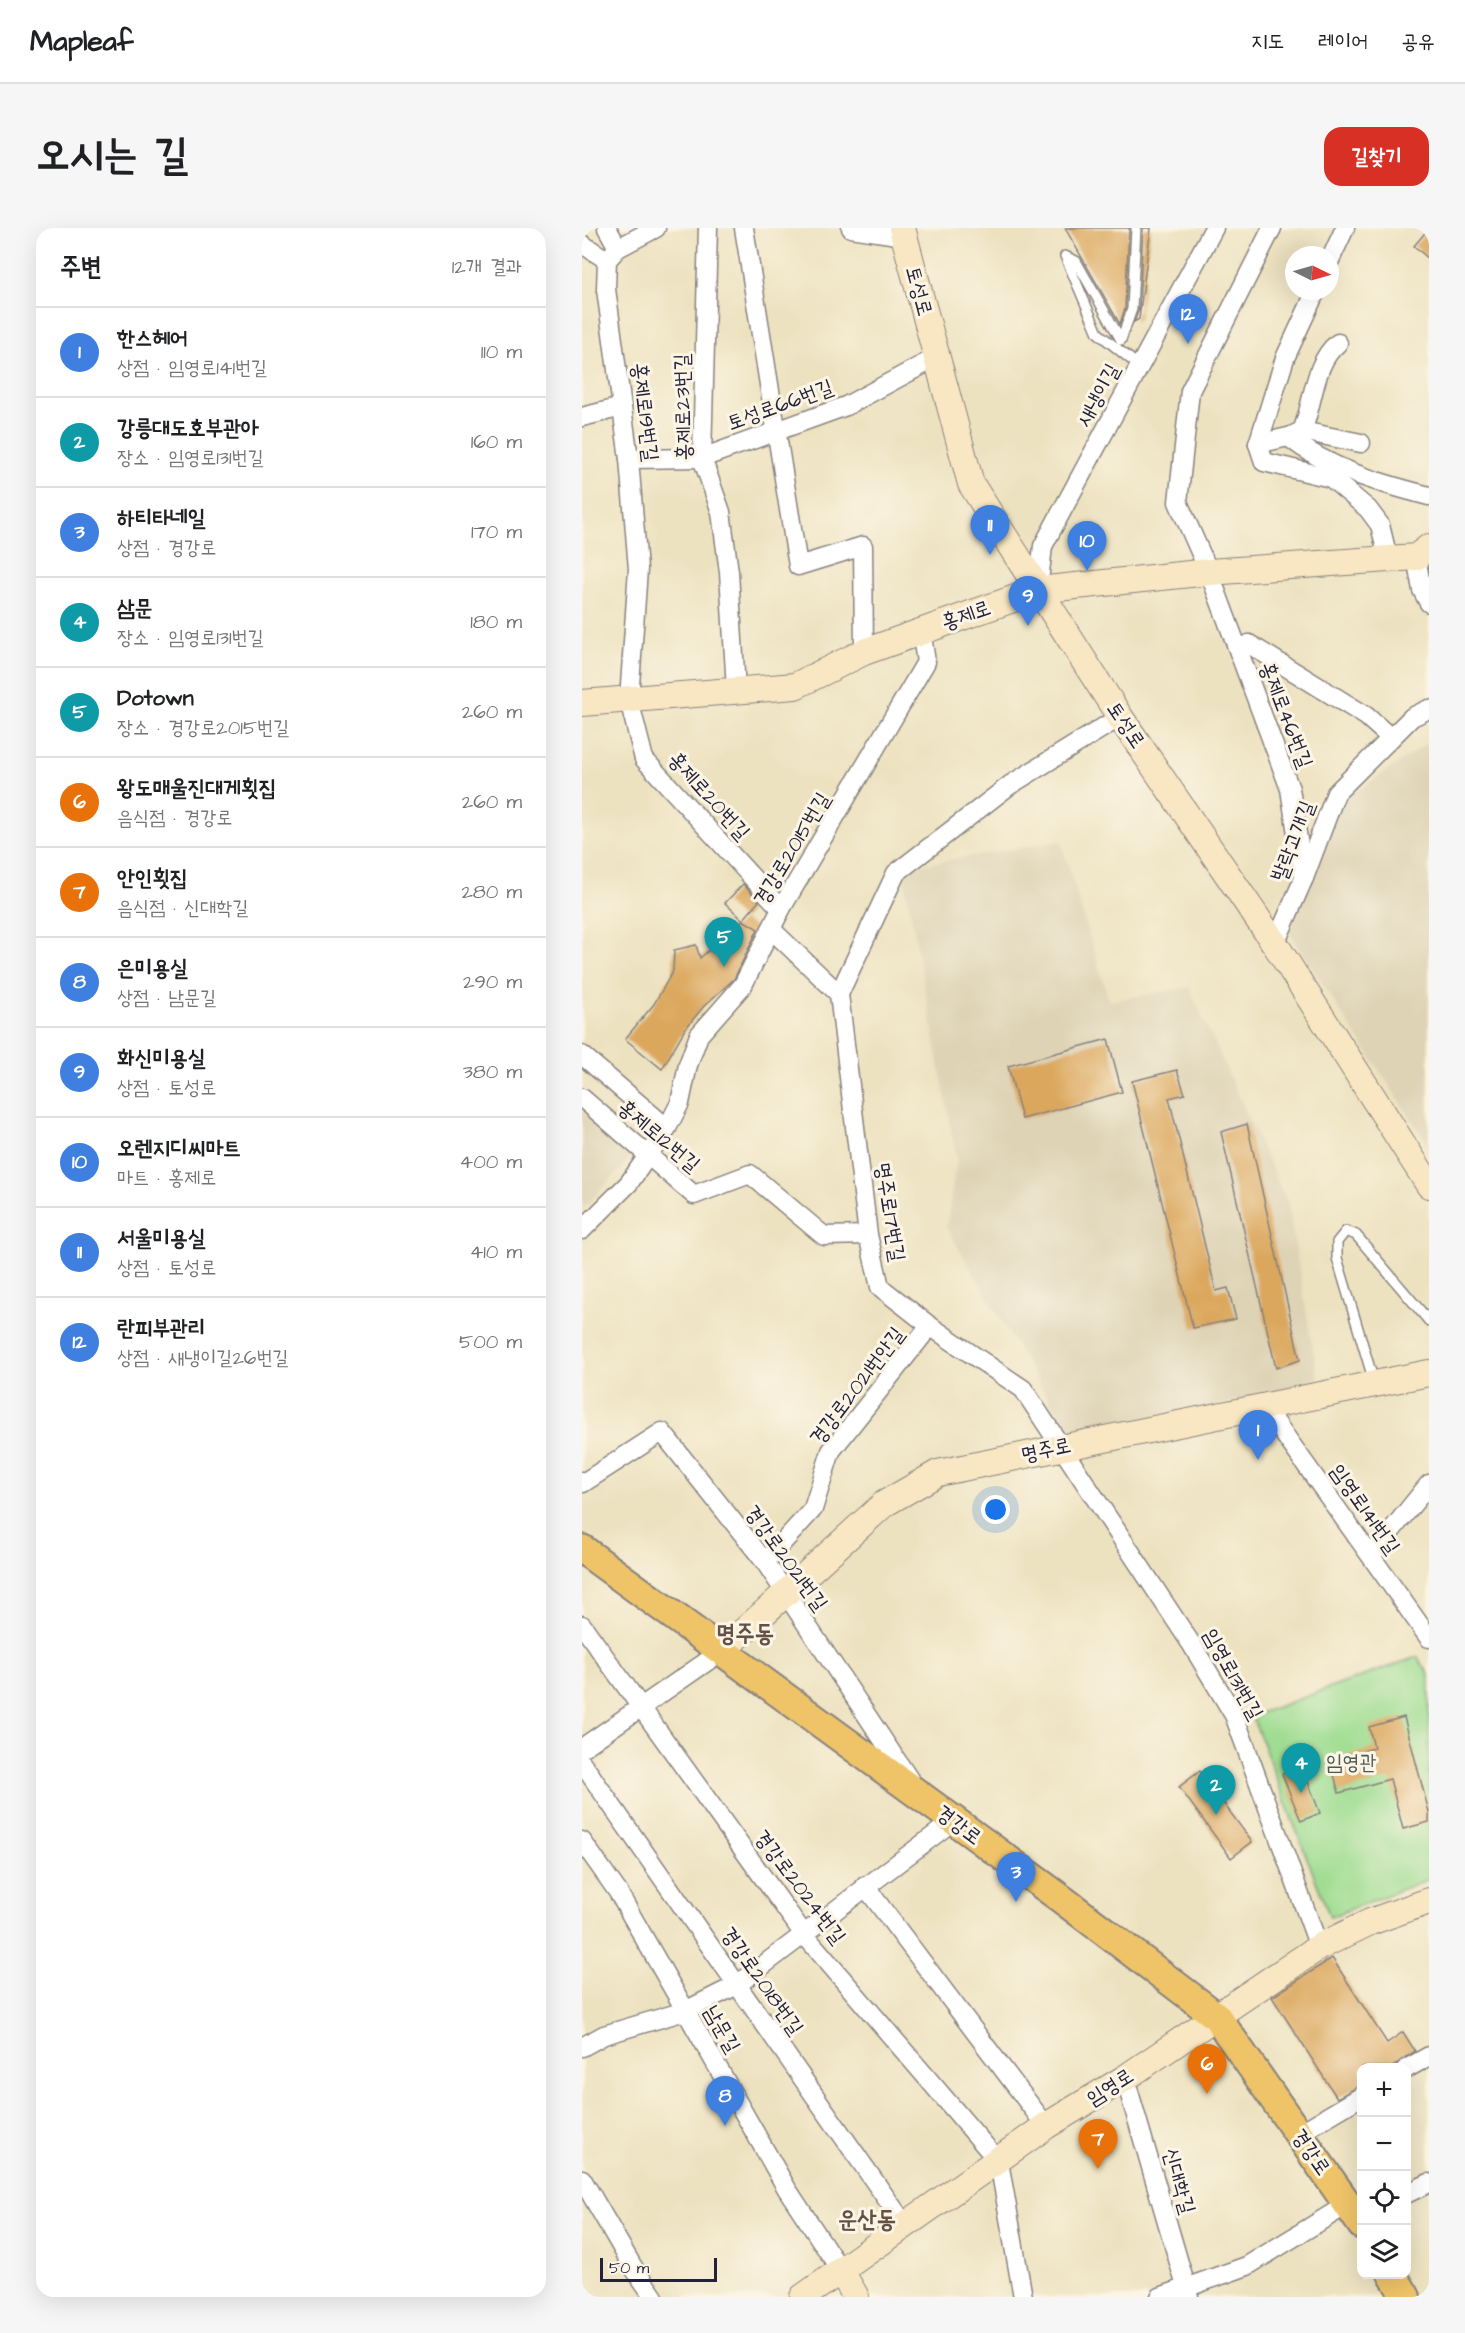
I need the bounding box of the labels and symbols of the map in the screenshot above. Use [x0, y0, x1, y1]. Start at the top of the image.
north arrow [1285, 246, 1339, 300]
street label: 토성로 [898, 263, 940, 319]
pin: 12 [1168, 294, 1208, 344]
street label: 홍제로23번길 [668, 353, 698, 461]
street label: 새냉이길 [1069, 358, 1127, 432]
street label: 홍제로19번길 [625, 361, 665, 463]
street label: 토성로66번길 [723, 372, 837, 438]
pin: 11 [970, 506, 1010, 555]
pin: 10 [1068, 522, 1106, 571]
pin: 9 [1008, 576, 1048, 626]
street label: 홍제로 [937, 593, 995, 637]
street label: 홍제로46번길 [1252, 658, 1320, 773]
street label: 토성로 [1100, 696, 1152, 754]
street label: 홍제로20번길 [662, 746, 757, 847]
street label: 경강로2015번길 [747, 787, 837, 911]
street label: 발락고개길 [1264, 796, 1322, 886]
pin: 5 [704, 918, 744, 967]
street label: 홍제로12번길 [612, 1093, 706, 1179]
street label: 명주로17번길 [868, 1160, 912, 1264]
street label: 경강로2021번안길 [803, 1321, 911, 1451]
pin: 1 [1238, 1410, 1278, 1460]
street label: 명주로 [1018, 1431, 1074, 1469]
street label: 임영로141번길 [1323, 1458, 1407, 1560]
your location [981, 1495, 1010, 1524]
street label: 경강로2021번길 [738, 1499, 834, 1617]
district label: 명주동 [716, 1617, 774, 1651]
street label: 임영로131번길 [1196, 1623, 1270, 1725]
pin: 4 [1282, 1744, 1320, 1793]
park label: 임영관 [1326, 1748, 1376, 1777]
pin: 2 [1196, 1766, 1236, 1815]
street label: 경강로 [930, 1798, 988, 1852]
street label: 경강로2024번길 [747, 1824, 853, 1950]
pin: 3 [996, 1852, 1036, 1902]
street label: 경강로2018번길 [714, 1921, 810, 2041]
street label: 남문길 [697, 2000, 747, 2058]
pin: 6 [1188, 2044, 1226, 2094]
street label: 임영로 [1081, 2061, 1139, 2113]
pin: 8 [706, 2076, 744, 2126]
pin: 7 [1078, 2120, 1118, 2169]
street label: 경강로 [1285, 2123, 1337, 2181]
street label: 신대학길 [1156, 2145, 1202, 2218]
district label: 운산동 [838, 2203, 896, 2237]
scale bar [600, 2255, 717, 2282]

